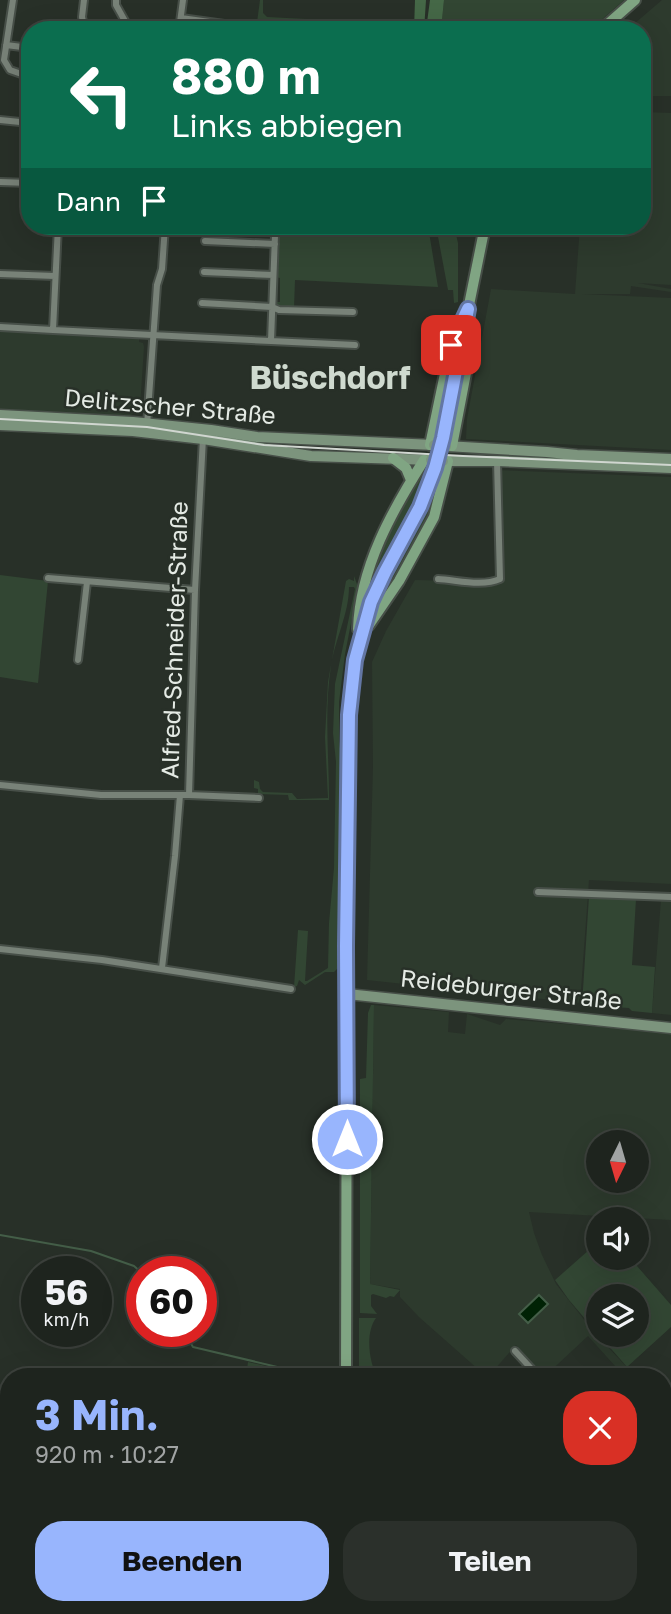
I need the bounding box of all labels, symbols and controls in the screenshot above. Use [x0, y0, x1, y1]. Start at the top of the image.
text: 880 m [171, 46, 321, 105]
icon: left [56, 49, 147, 140]
text: Links abbiegen [171, 106, 403, 144]
icon: arrive [135, 182, 173, 220]
text: Dann [56, 186, 121, 217]
pin [421, 315, 481, 375]
icon: arrive [432, 326, 470, 364]
district label: Büschdorf [250, 358, 411, 396]
street label: Delitzscher Straße [63, 382, 277, 429]
street label: Alfred-Schneider-Straße [154, 501, 193, 779]
street label: Reideburger Straße [399, 962, 623, 1015]
position arrow [310, 1102, 384, 1176]
north arrow [586, 1130, 649, 1194]
map controls [586, 1130, 649, 1347]
button: sound [586, 1207, 649, 1270]
speed limit sign: 60 [126, 1256, 217, 1347]
text: 56 [45, 1271, 88, 1313]
button: layers [586, 1284, 649, 1347]
text: km/h [44, 1308, 89, 1330]
text: 3 Min. [35, 1389, 159, 1439]
button: close [563, 1391, 637, 1465]
text: 920 m · 10:27 [35, 1440, 179, 1468]
button: Beenden [35, 1521, 329, 1601]
button: Teilen [343, 1521, 637, 1601]

